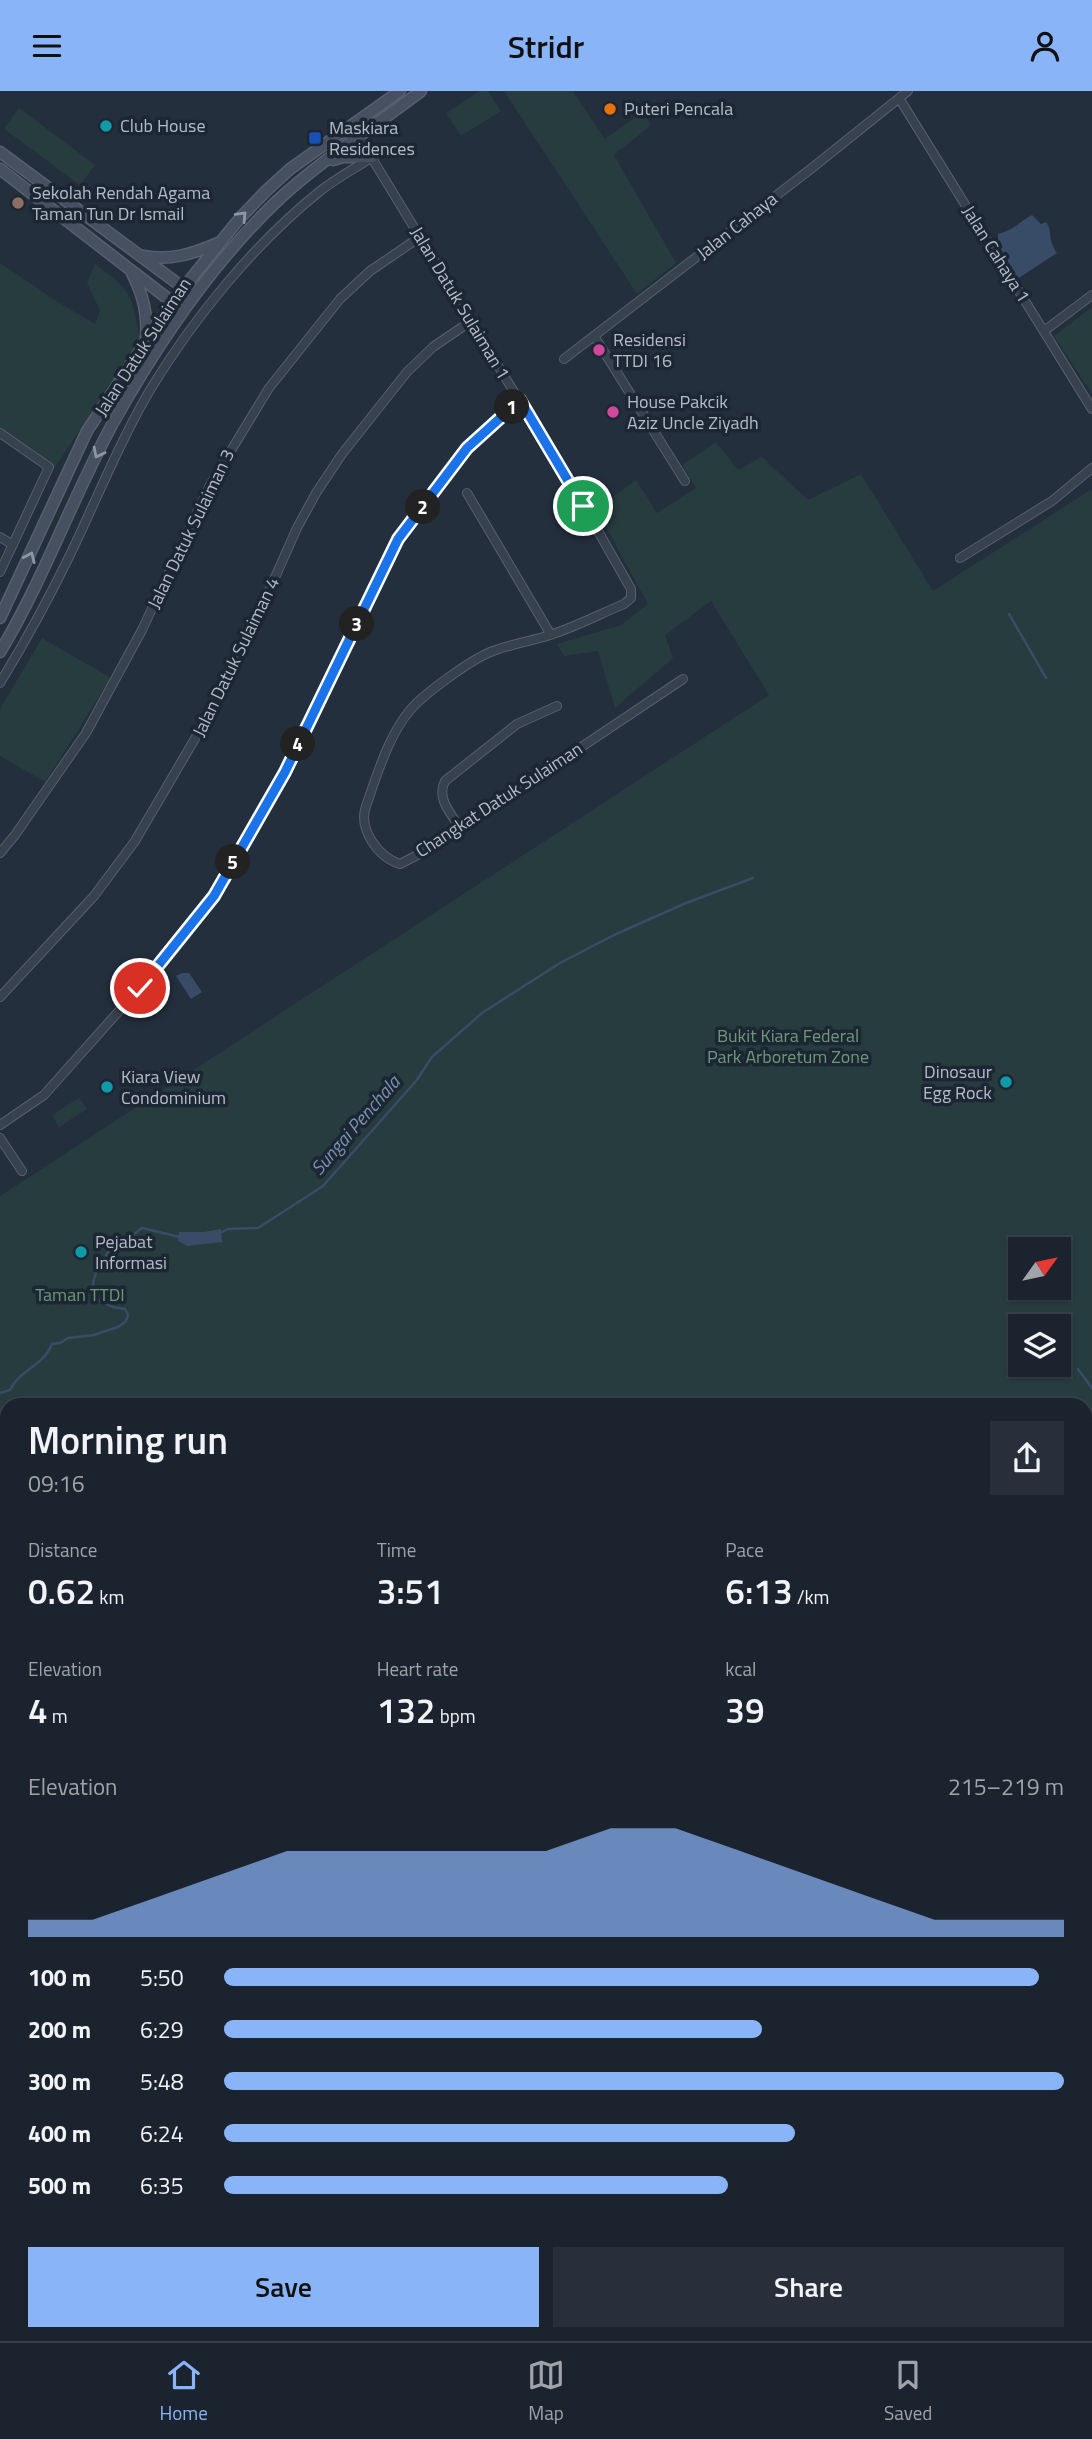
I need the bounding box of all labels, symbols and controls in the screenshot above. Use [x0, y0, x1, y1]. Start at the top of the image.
text: Stridr [508, 22, 584, 70]
icon: menu [28, 27, 66, 65]
icon: person [1026, 27, 1064, 65]
place label: Puteri Pencala [624, 95, 733, 122]
marker: Puteri Pencala [602, 101, 618, 117]
place label: Club House [120, 112, 206, 139]
place label: Maskiara Residences [329, 114, 415, 162]
marker: Club House [98, 118, 114, 134]
marker: Maskiara Residences [307, 130, 323, 146]
place label: Sekolah Rendah Agama Taman Tun Dr Ismail [32, 179, 210, 227]
street label: Jalan Cahaya [691, 185, 783, 266]
marker: Sekolah Rendah Agama Taman Tun Dr Ismail [10, 195, 26, 211]
street label: Jalan Cahaya 1 [956, 200, 1037, 308]
one-way arrow [234, 211, 247, 224]
street label: Jalan Datuk Sulaiman 1 [404, 221, 517, 384]
street label: Jalan Datuk Sulaiman [88, 272, 198, 421]
place label: Residensi TTDI 16 [613, 326, 686, 374]
marker: Residensi TTDI 16 [591, 342, 607, 358]
place label: House Pakcik Aziz Uncle Ziyadh [627, 388, 759, 436]
pin: 1 [494, 389, 530, 425]
text: 1 [506, 392, 517, 421]
marker: House Pakcik Aziz Uncle Ziyadh [605, 404, 621, 420]
street label: Jalan Datuk Sulaiman 3 [140, 445, 241, 613]
one-way arrow [93, 446, 107, 458]
pin [553, 476, 613, 536]
icon: arrive [564, 487, 602, 525]
pin: 2 [406, 489, 440, 525]
text: 2 [417, 492, 428, 521]
one-way arrow [22, 552, 36, 564]
street label: Jalan Datuk Sulaiman 4 [185, 573, 286, 741]
pin: 3 [340, 607, 374, 641]
text: 3 [351, 609, 362, 638]
pin: 4 [280, 727, 316, 761]
text: 4 [292, 729, 303, 758]
street label: Changkat Datuk Sulaiman [410, 735, 588, 864]
pin: 5 [216, 845, 250, 879]
text: 5 [227, 847, 238, 876]
pin [110, 958, 170, 1018]
icon: check [121, 969, 159, 1007]
park label: Bukit Kiara Federal Park Arboretum Zone [707, 1022, 869, 1070]
place label: Dinosaur Egg Rock [923, 1058, 992, 1106]
place label: Kiara View Condominium [121, 1063, 226, 1111]
water label: Sungai Penchala [303, 1067, 407, 1181]
marker: Dinosaur Egg Rock [998, 1074, 1014, 1090]
marker: Kiara View Condominium [99, 1079, 115, 1095]
place label: Pejabat Informasi [95, 1228, 167, 1276]
north arrow [1008, 1237, 1071, 1300]
map controls [1008, 1237, 1071, 1377]
marker: Pejabat Informasi [73, 1244, 89, 1260]
park label: Taman TTDI [35, 1281, 125, 1308]
button: layers [1008, 1314, 1071, 1377]
text: Morning run [28, 1411, 228, 1469]
button: share [990, 1421, 1064, 1495]
text: 09:16 [28, 1466, 85, 1501]
text: Distance [28, 1535, 97, 1564]
text: Time [377, 1535, 416, 1564]
text: Pace [725, 1535, 764, 1564]
text: 0.62 [28, 1564, 95, 1618]
text: 3:51 [377, 1564, 444, 1618]
text: 6:13 [725, 1564, 793, 1618]
text: km [95, 1582, 124, 1611]
text: /km [793, 1582, 830, 1611]
text: Elevation [28, 1654, 102, 1683]
text: Heart rate [377, 1654, 458, 1683]
text: kcal [725, 1654, 756, 1683]
text: 4 [28, 1683, 48, 1737]
text: 132 [377, 1683, 435, 1737]
text: 39 [725, 1683, 765, 1737]
text: m [48, 1701, 68, 1730]
text: bpm [435, 1701, 476, 1730]
text: Elevation [28, 1769, 117, 1804]
text: 215–219 m [948, 1769, 1064, 1804]
text: 100 m [28, 1960, 91, 1995]
text: 5:50 [140, 1960, 184, 1995]
text: 200 m [28, 2012, 91, 2047]
text: 6:29 [140, 2012, 184, 2047]
text: 300 m [28, 2064, 91, 2099]
text: 5:48 [140, 2064, 184, 2099]
text: 400 m [28, 2116, 91, 2151]
text: 6:24 [140, 2116, 184, 2151]
text: 500 m [28, 2168, 91, 2203]
text: 6:35 [140, 2168, 184, 2203]
button: Save [28, 2247, 539, 2327]
button: Share [553, 2247, 1064, 2327]
tab: Home [160, 2356, 208, 2427]
tab: Map [527, 2356, 565, 2427]
tab: Saved [884, 2356, 932, 2427]

